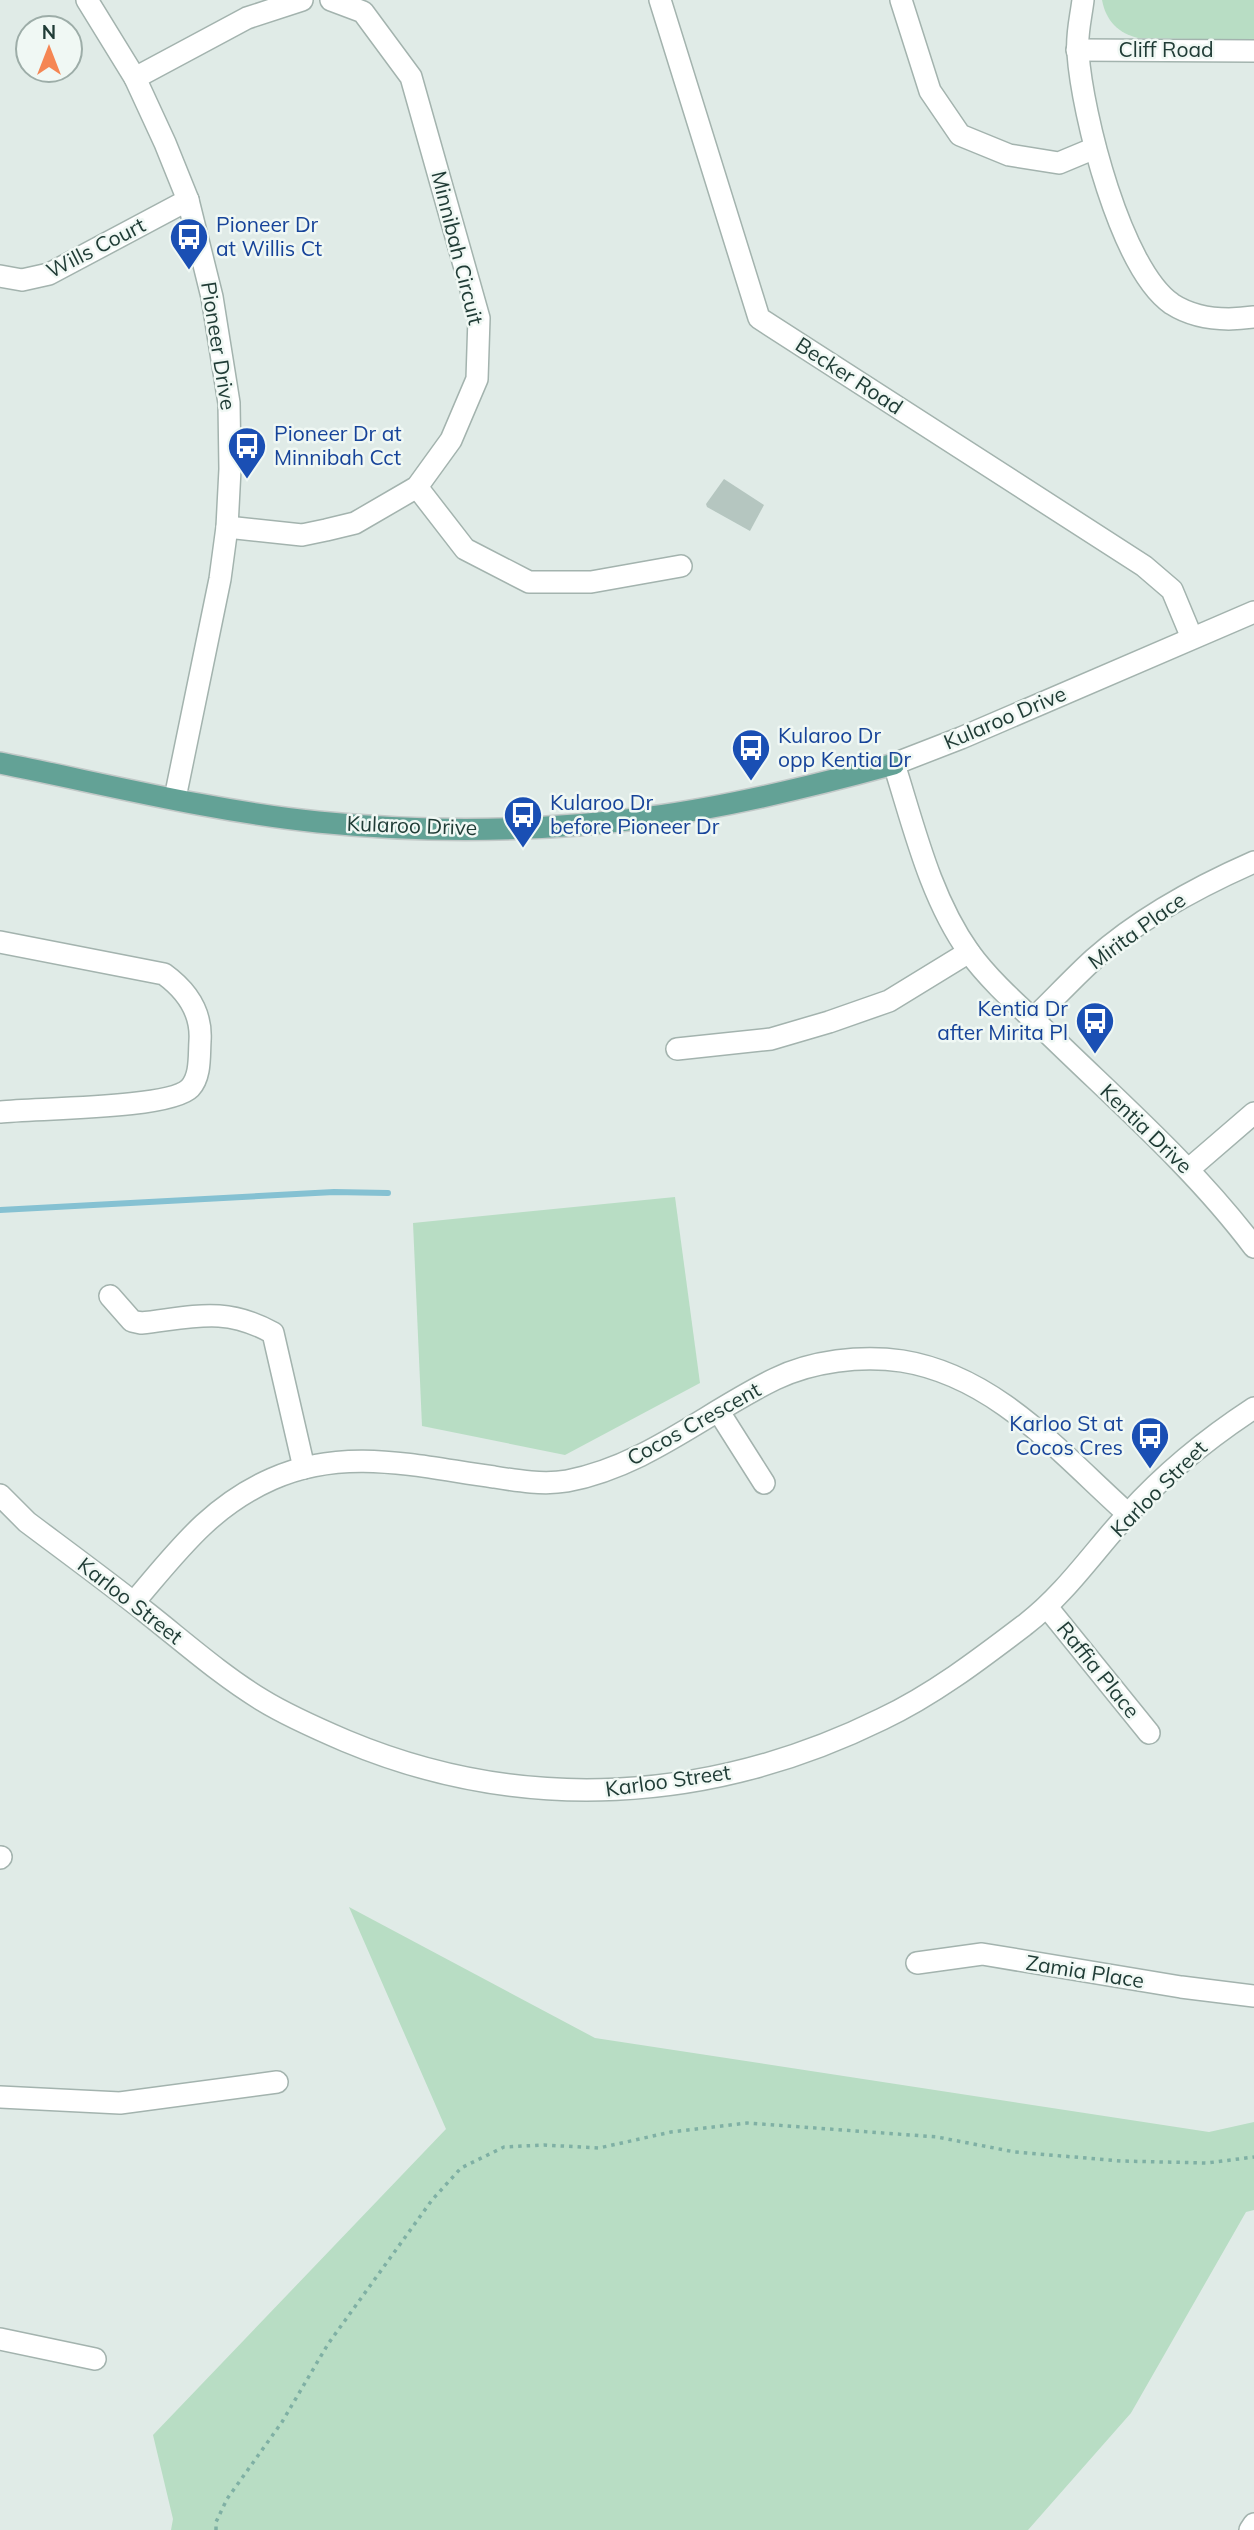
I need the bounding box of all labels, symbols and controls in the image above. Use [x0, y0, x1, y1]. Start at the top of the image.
north arrow [14, 14, 84, 84]
text: N [42, 20, 56, 44]
street label: Cliff Road [1118, 36, 1214, 62]
street label: Minnibah Circuit [426, 168, 490, 327]
street label: Wills Court [42, 211, 149, 283]
place label: Pioneer Dr at Willis Ct [216, 211, 322, 261]
bus stop icon: Pioneer Dr at Willis Ct [168, 216, 210, 271]
street label: Pioneer Drive [196, 280, 242, 412]
street label: Becker Road [791, 331, 908, 419]
place label: Pioneer Dr at Minnibah Cct [274, 420, 402, 470]
bus stop icon: Pioneer Dr at Minnibah Cct [226, 425, 268, 480]
street label: Kularoo Drive [939, 680, 1070, 755]
place label: Kularoo Dr opp Kentia Dr [778, 722, 912, 772]
bus stop icon: Kularoo Dr opp Kentia Dr [730, 727, 772, 782]
place label: Kularoo Dr before Pioneer Dr [550, 789, 720, 839]
bus stop icon: Kularoo Dr before Pioneer Dr [502, 794, 544, 849]
street label: Kularoo Drive [346, 810, 478, 840]
street label: Mirita Place [1083, 886, 1190, 974]
place label: Kentia Dr after Mirita Pl [937, 995, 1068, 1045]
bus stop icon: Kentia Dr after Mirita Pl [1074, 1000, 1116, 1055]
street label: Kentia Drive [1095, 1078, 1198, 1179]
street label: Cocos Crescent [622, 1376, 765, 1471]
place label: Karloo St at Cocos Cres [1009, 1410, 1123, 1460]
bus stop icon: Karloo St at Cocos Cres [1129, 1415, 1171, 1470]
street label: Karloo Street [1105, 1435, 1212, 1542]
street label: Karloo Street [73, 1551, 188, 1649]
street label: Raffia Place [1052, 1616, 1146, 1723]
street label: Karloo Street [604, 1758, 732, 1802]
street label: Zamia Place [1024, 1949, 1146, 1993]

